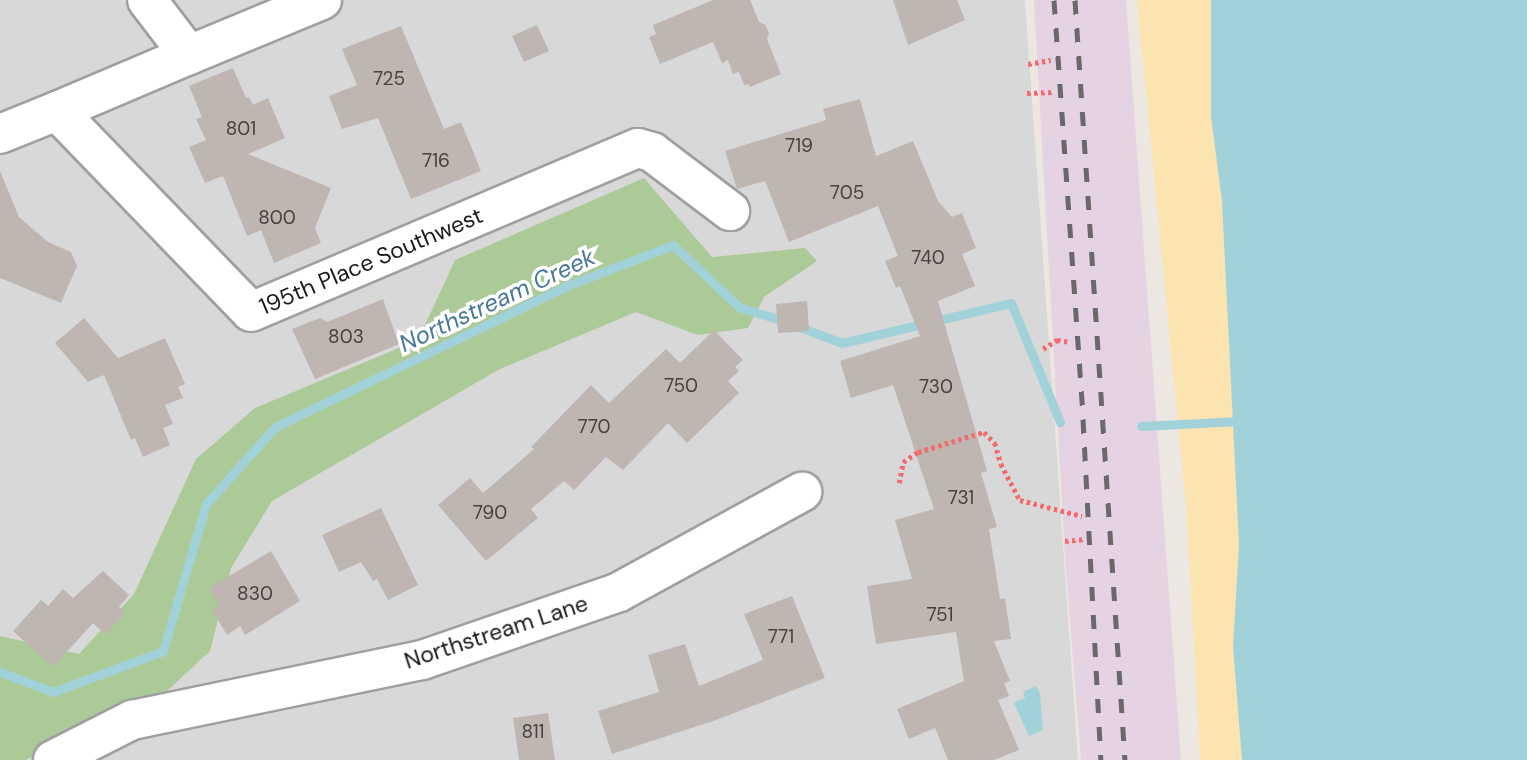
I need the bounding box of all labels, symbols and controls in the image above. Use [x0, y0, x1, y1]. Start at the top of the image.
house number: 725 [373, 68, 405, 90]
house number: 801 [226, 118, 256, 140]
house number: 719 [785, 135, 813, 157]
house number: 716 [422, 150, 450, 172]
house number: 705 [830, 182, 864, 204]
street label: 195th Place Southwest [255, 201, 487, 321]
house number: 800 [258, 207, 296, 229]
water label: Northstream Creek [394, 242, 600, 358]
house number: 740 [911, 247, 945, 269]
house number: 803 [328, 326, 364, 348]
house number: 750 [664, 375, 698, 397]
house number: 730 [919, 376, 953, 398]
house number: 770 [577, 416, 611, 438]
house number: 731 [948, 487, 974, 509]
house number: 790 [473, 502, 507, 524]
house number: 830 [237, 583, 273, 605]
street label: Northstream Lane [401, 589, 591, 675]
house number: 751 [926, 604, 954, 626]
house number: 771 [768, 626, 794, 648]
house number: 811 [521, 721, 545, 743]

